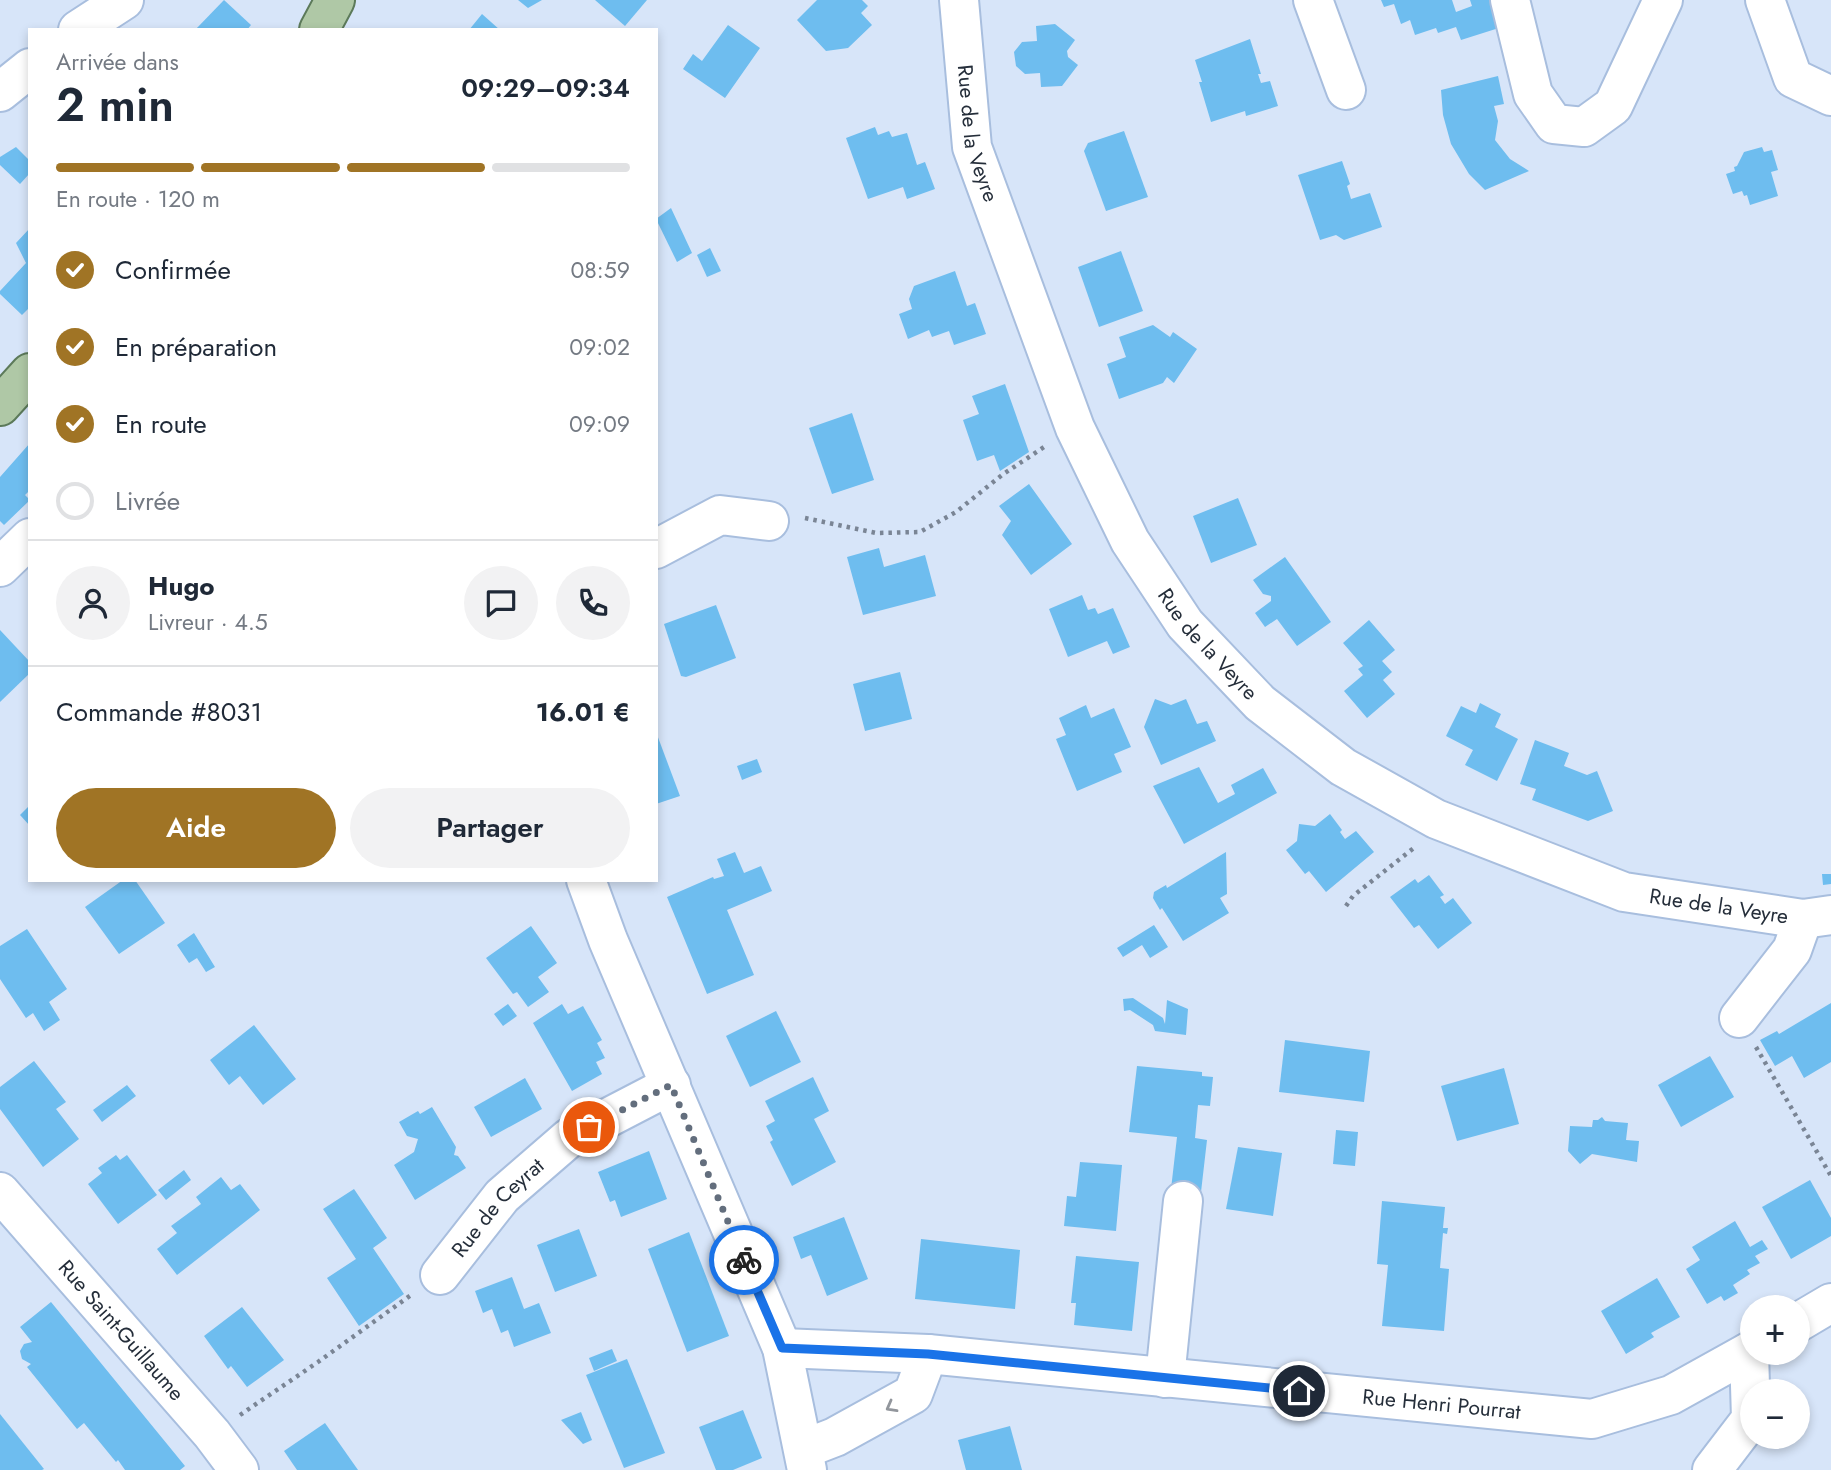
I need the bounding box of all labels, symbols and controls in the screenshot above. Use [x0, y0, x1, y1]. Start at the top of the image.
text: Arrivée dans [56, 45, 179, 79]
street label: Rue de la Veyre [950, 63, 1006, 206]
text: 09:29–09:34 [461, 69, 630, 107]
text: 2 min [56, 72, 174, 138]
text: En route · 120 m [56, 182, 220, 216]
icon: check [56, 251, 94, 289]
text: Confirmée [115, 251, 231, 289]
text: 08:59 [571, 253, 630, 287]
icon: check [56, 328, 94, 366]
text: En préparation [115, 328, 277, 366]
text: 09:02 [569, 330, 630, 364]
icon: check [56, 405, 94, 443]
text: En route [115, 405, 207, 443]
text: 09:09 [569, 407, 630, 441]
text: Livrée [115, 482, 180, 520]
button: person [56, 566, 130, 640]
button: chat [464, 566, 538, 640]
button: phone [556, 566, 630, 640]
text: Hugo [148, 567, 215, 605]
street label: Rue de la Veyre [1150, 582, 1265, 707]
text: Livreur · 4.5 [148, 605, 268, 639]
text: Commande #8031 [56, 693, 262, 731]
text: 16.01 € [536, 693, 630, 731]
button: Aide [56, 788, 336, 868]
button: Partager [350, 788, 630, 868]
street label: Rue de la Veyre [1647, 881, 1790, 932]
pin [559, 1097, 619, 1157]
icon: bag [570, 1108, 608, 1146]
street label: Rue de Ceyrat [444, 1151, 551, 1264]
courier [709, 1225, 779, 1295]
icon: bike [725, 1241, 763, 1279]
street label: Rue Saint-Guillaume [51, 1253, 191, 1407]
map controls [1740, 1295, 1810, 1449]
button: + [1740, 1295, 1810, 1365]
pin [1269, 1361, 1329, 1421]
icon: home [1280, 1372, 1318, 1410]
button: − [1740, 1379, 1810, 1449]
street label: Rue Henri Pourrat [1361, 1382, 1522, 1427]
one-way arrow [886, 1399, 898, 1412]

